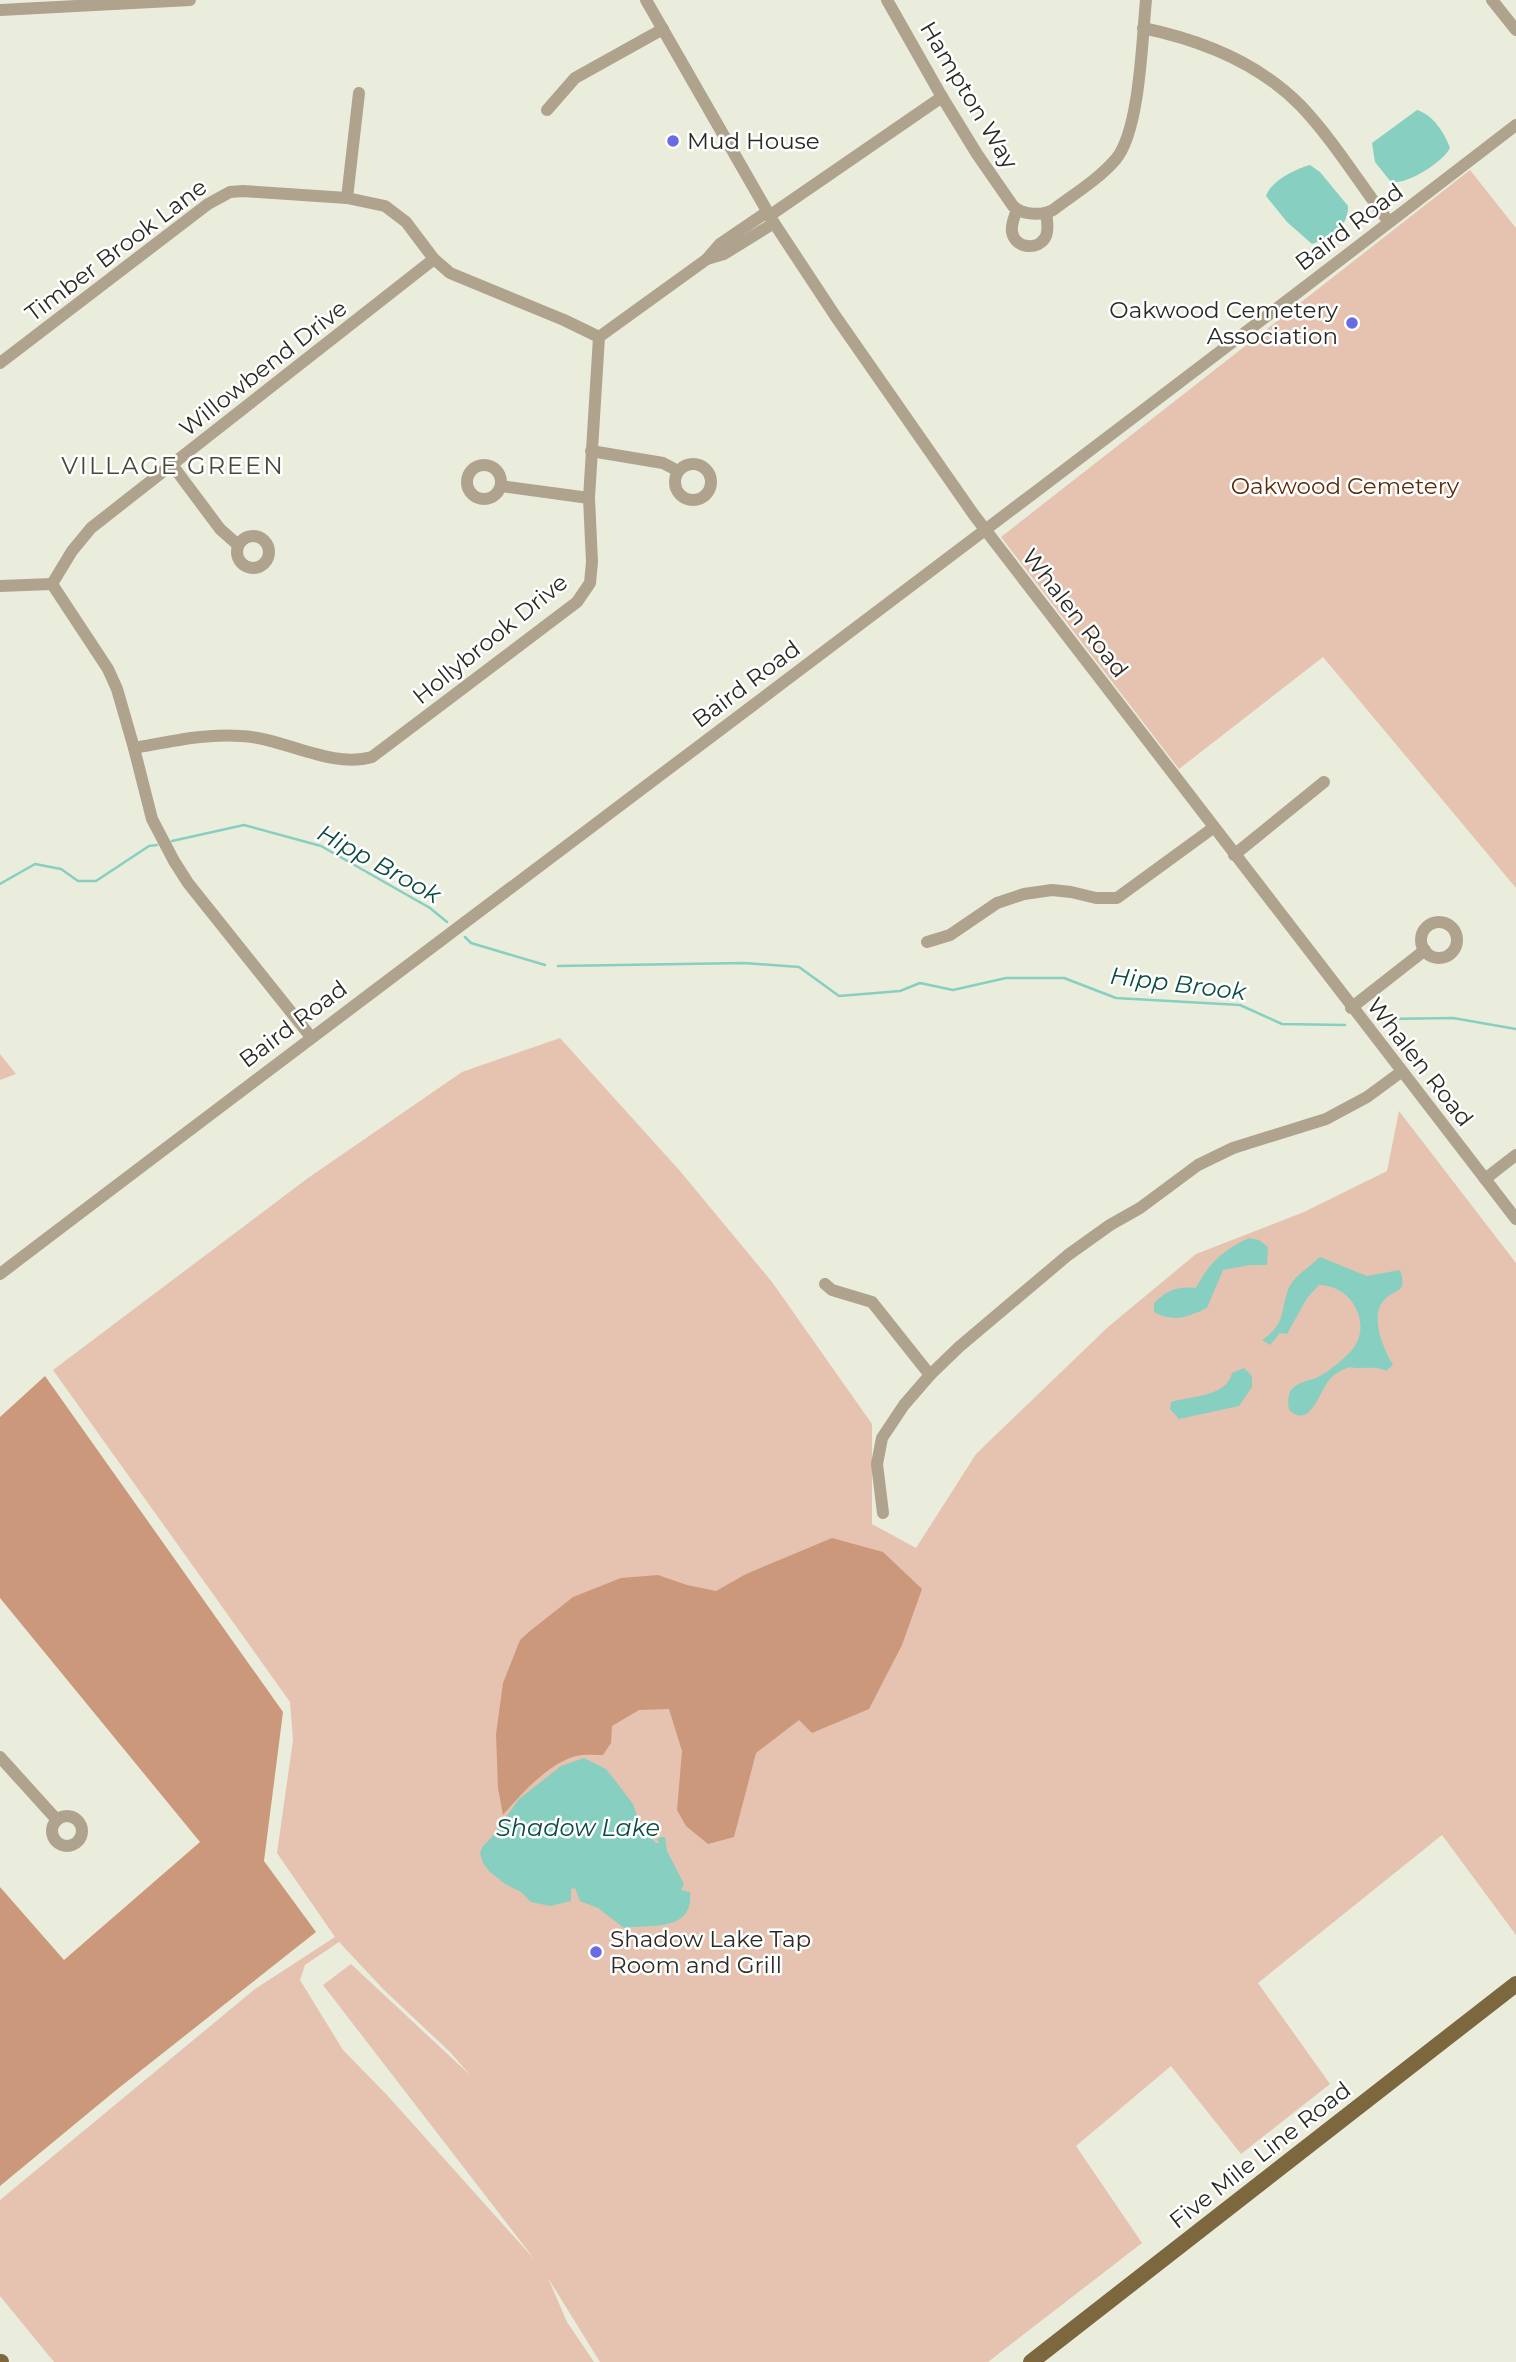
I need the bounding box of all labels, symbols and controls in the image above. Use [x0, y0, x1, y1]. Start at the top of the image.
street label: Hampton Way [914, 16, 1024, 174]
place label: Mud House [687, 127, 820, 155]
marker: Mud House [665, 133, 681, 149]
street label: Timber Brook Lane [20, 173, 212, 327]
street label: Baird Road [1290, 177, 1408, 277]
street label: Willowbend Drive [174, 294, 352, 442]
place label: Oakwood Cemetery Association [1109, 296, 1339, 350]
marker: Oakwood Cemetery Association [1344, 315, 1360, 331]
district label: VILLAGE GREEN [61, 451, 285, 480]
park label: Oakwood Cemetery [1231, 472, 1460, 500]
street label: Whalen Road [1016, 543, 1134, 683]
street label: Hollybrook Drive [407, 568, 573, 710]
street label: Baird Road [687, 634, 805, 734]
water label: Hipp Brook [312, 818, 448, 910]
water label: Hipp Brook [1109, 961, 1249, 1006]
street label: Baird Road [234, 974, 352, 1074]
street label: Whalen Road [1361, 992, 1479, 1132]
water label: Shadow Lake [496, 1813, 660, 1842]
place label: Shadow Lake Tap Room and Grill [610, 1925, 811, 1979]
marker: Shadow Lake Tap Room and Grill [588, 1944, 604, 1960]
street label: Five Mile Line Road [1164, 2076, 1356, 2234]

